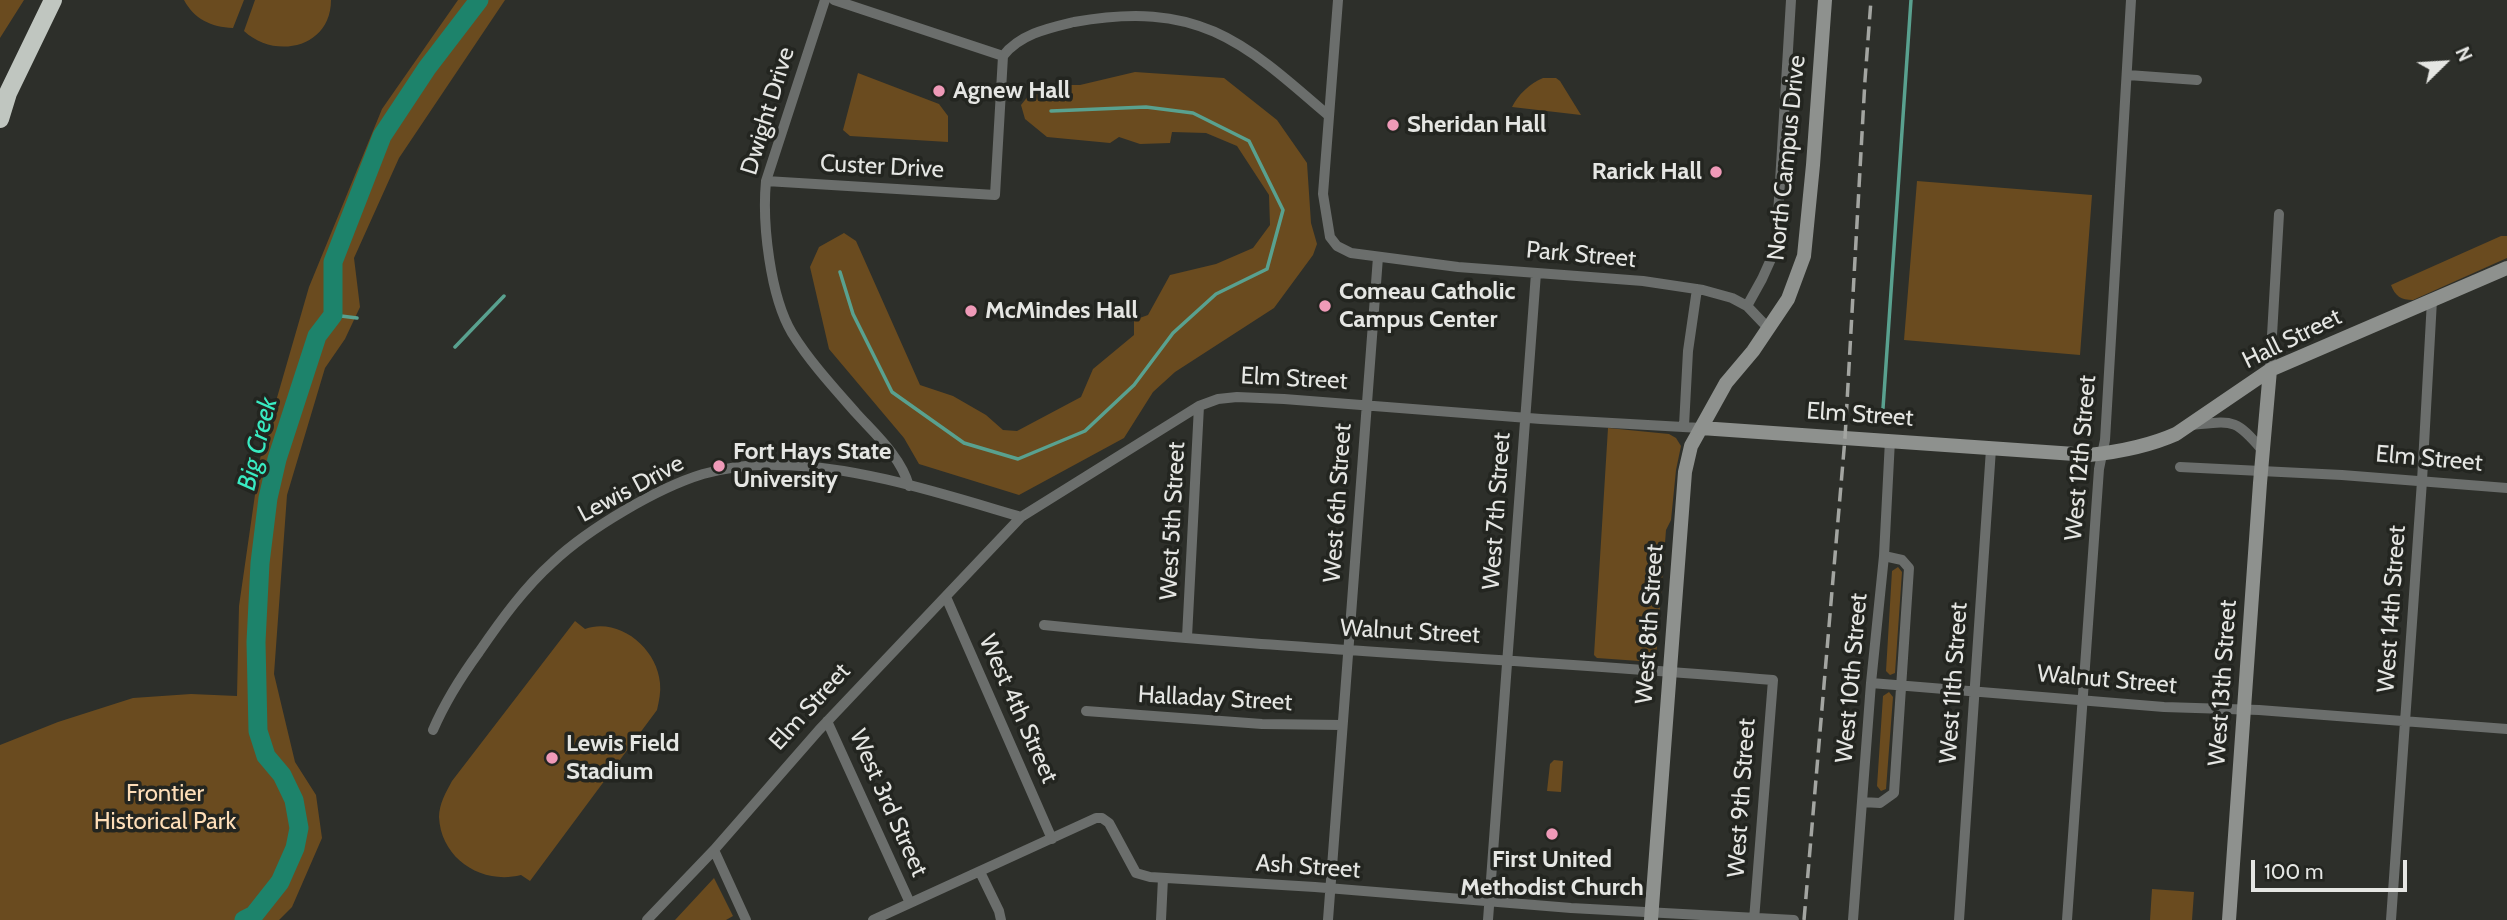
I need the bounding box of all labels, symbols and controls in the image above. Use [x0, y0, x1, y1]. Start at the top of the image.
north arrow [2409, 28, 2479, 98]
text: N [2450, 43, 2477, 65]
street label: Dwight Drive [735, 44, 801, 178]
street label: North Campus Drive [1762, 54, 1812, 262]
place label: Agnew Hall [953, 77, 1070, 105]
marker: Agnew Hall [931, 83, 947, 99]
place label: Sheridan Hall [1407, 111, 1546, 139]
marker: Sheridan Hall [1385, 117, 1401, 133]
street label: Custer Drive [819, 149, 945, 185]
place label: Rarick Hall [1592, 158, 1702, 186]
marker: Rarick Hall [1708, 164, 1724, 180]
street label: Park Street [1525, 236, 1637, 274]
place label: Comeau Catholic Campus Center [1339, 278, 1515, 334]
place label: McMindes Hall [985, 297, 1138, 325]
marker: Comeau Catholic Campus Center [1317, 298, 1333, 314]
marker: McMindes Hall [963, 303, 979, 319]
street label: Hall Street [2238, 303, 2346, 375]
street label: Elm Street [1240, 362, 1348, 396]
street label: West 12th Street [2059, 374, 2103, 542]
water label: Big Creek [231, 394, 285, 494]
street label: Elm Street [1806, 397, 1914, 433]
street label: West 6th Street [1318, 423, 1358, 583]
street label: West 7th Street [1477, 431, 1517, 591]
place label: Fort Hays State University [733, 438, 891, 494]
street label: Elm Street [2374, 440, 2484, 478]
street label: West 5th Street [1154, 441, 1192, 601]
street label: Lewis Drive [573, 449, 689, 529]
marker: Fort Hays State University [711, 458, 727, 474]
street label: West 14th Street [2372, 525, 2412, 693]
street label: West 8th Street [1630, 543, 1670, 705]
street label: West 10th Street [1830, 592, 1874, 764]
street label: West 13th Street [2203, 599, 2243, 767]
street label: West 11th Street [1934, 602, 1974, 764]
street label: Walnut Street [1339, 614, 1481, 650]
street label: West 4th Street [972, 630, 1064, 788]
street label: Elm Street [763, 658, 857, 756]
street label: Walnut Street [2036, 660, 2178, 700]
street label: Halladay Street [1137, 681, 1293, 717]
street label: West 9th Street [1722, 718, 1762, 878]
street label: West 3rd Street [843, 725, 933, 881]
place label: Lewis Field Stadium [566, 730, 679, 786]
marker: Lewis Field Stadium [544, 750, 560, 766]
park label: Frontier Historical Park [94, 780, 236, 836]
marker: First United Methodist Church [1544, 826, 1560, 842]
place label: First United Methodist Church [1460, 846, 1644, 902]
scale bar [2255, 846, 2411, 890]
street label: Ash Street [1255, 849, 1361, 885]
text: 100 m [2264, 859, 2323, 884]

